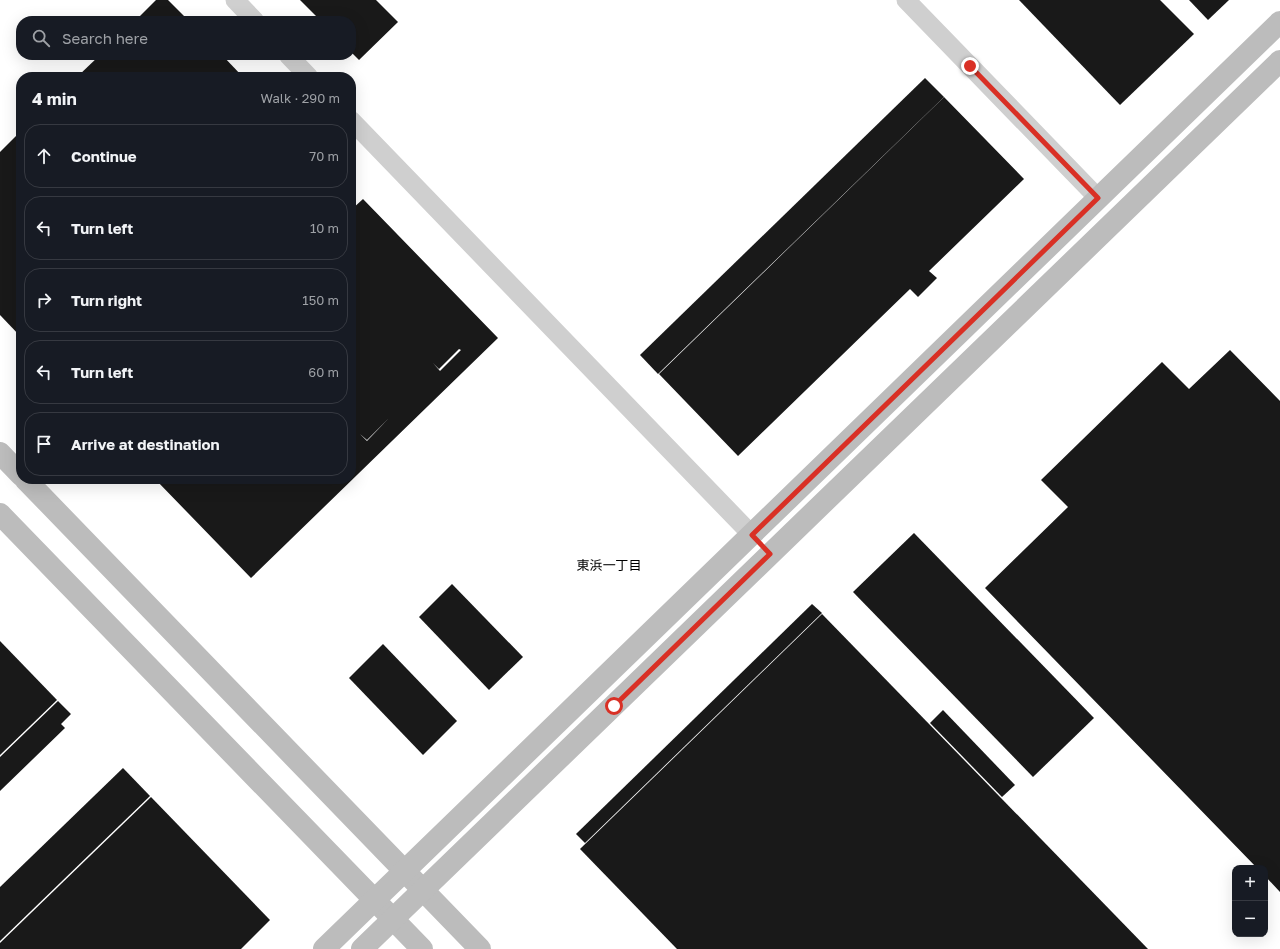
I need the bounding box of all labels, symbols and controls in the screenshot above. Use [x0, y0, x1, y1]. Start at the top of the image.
search box [16, 16, 356, 60]
icon: search [30, 27, 52, 49]
text: Search here [62, 29, 148, 47]
route end [961, 57, 979, 75]
text: 4 min [32, 88, 77, 109]
text: Walk · 290 m [261, 90, 340, 106]
icon: ahead [33, 145, 55, 167]
text: Continue [71, 147, 137, 165]
text: 70 m [309, 148, 339, 164]
icon: left [33, 217, 55, 239]
text: Turn left [71, 219, 133, 237]
text: 10 m [310, 220, 339, 236]
icon: right [33, 289, 55, 311]
text: Turn right [71, 291, 142, 309]
text: 150 m [302, 292, 339, 308]
icon: left [33, 361, 55, 383]
text: Turn left [71, 363, 133, 381]
text: 60 m [308, 364, 339, 380]
icon: arrive [33, 433, 55, 455]
text: Arrive at destination [71, 435, 220, 453]
district label: 東浜一丁目 [576, 557, 642, 573]
route start [605, 697, 623, 715]
map controls [1232, 865, 1268, 937]
button: + [1232, 865, 1268, 901]
button: − [1232, 901, 1268, 937]

